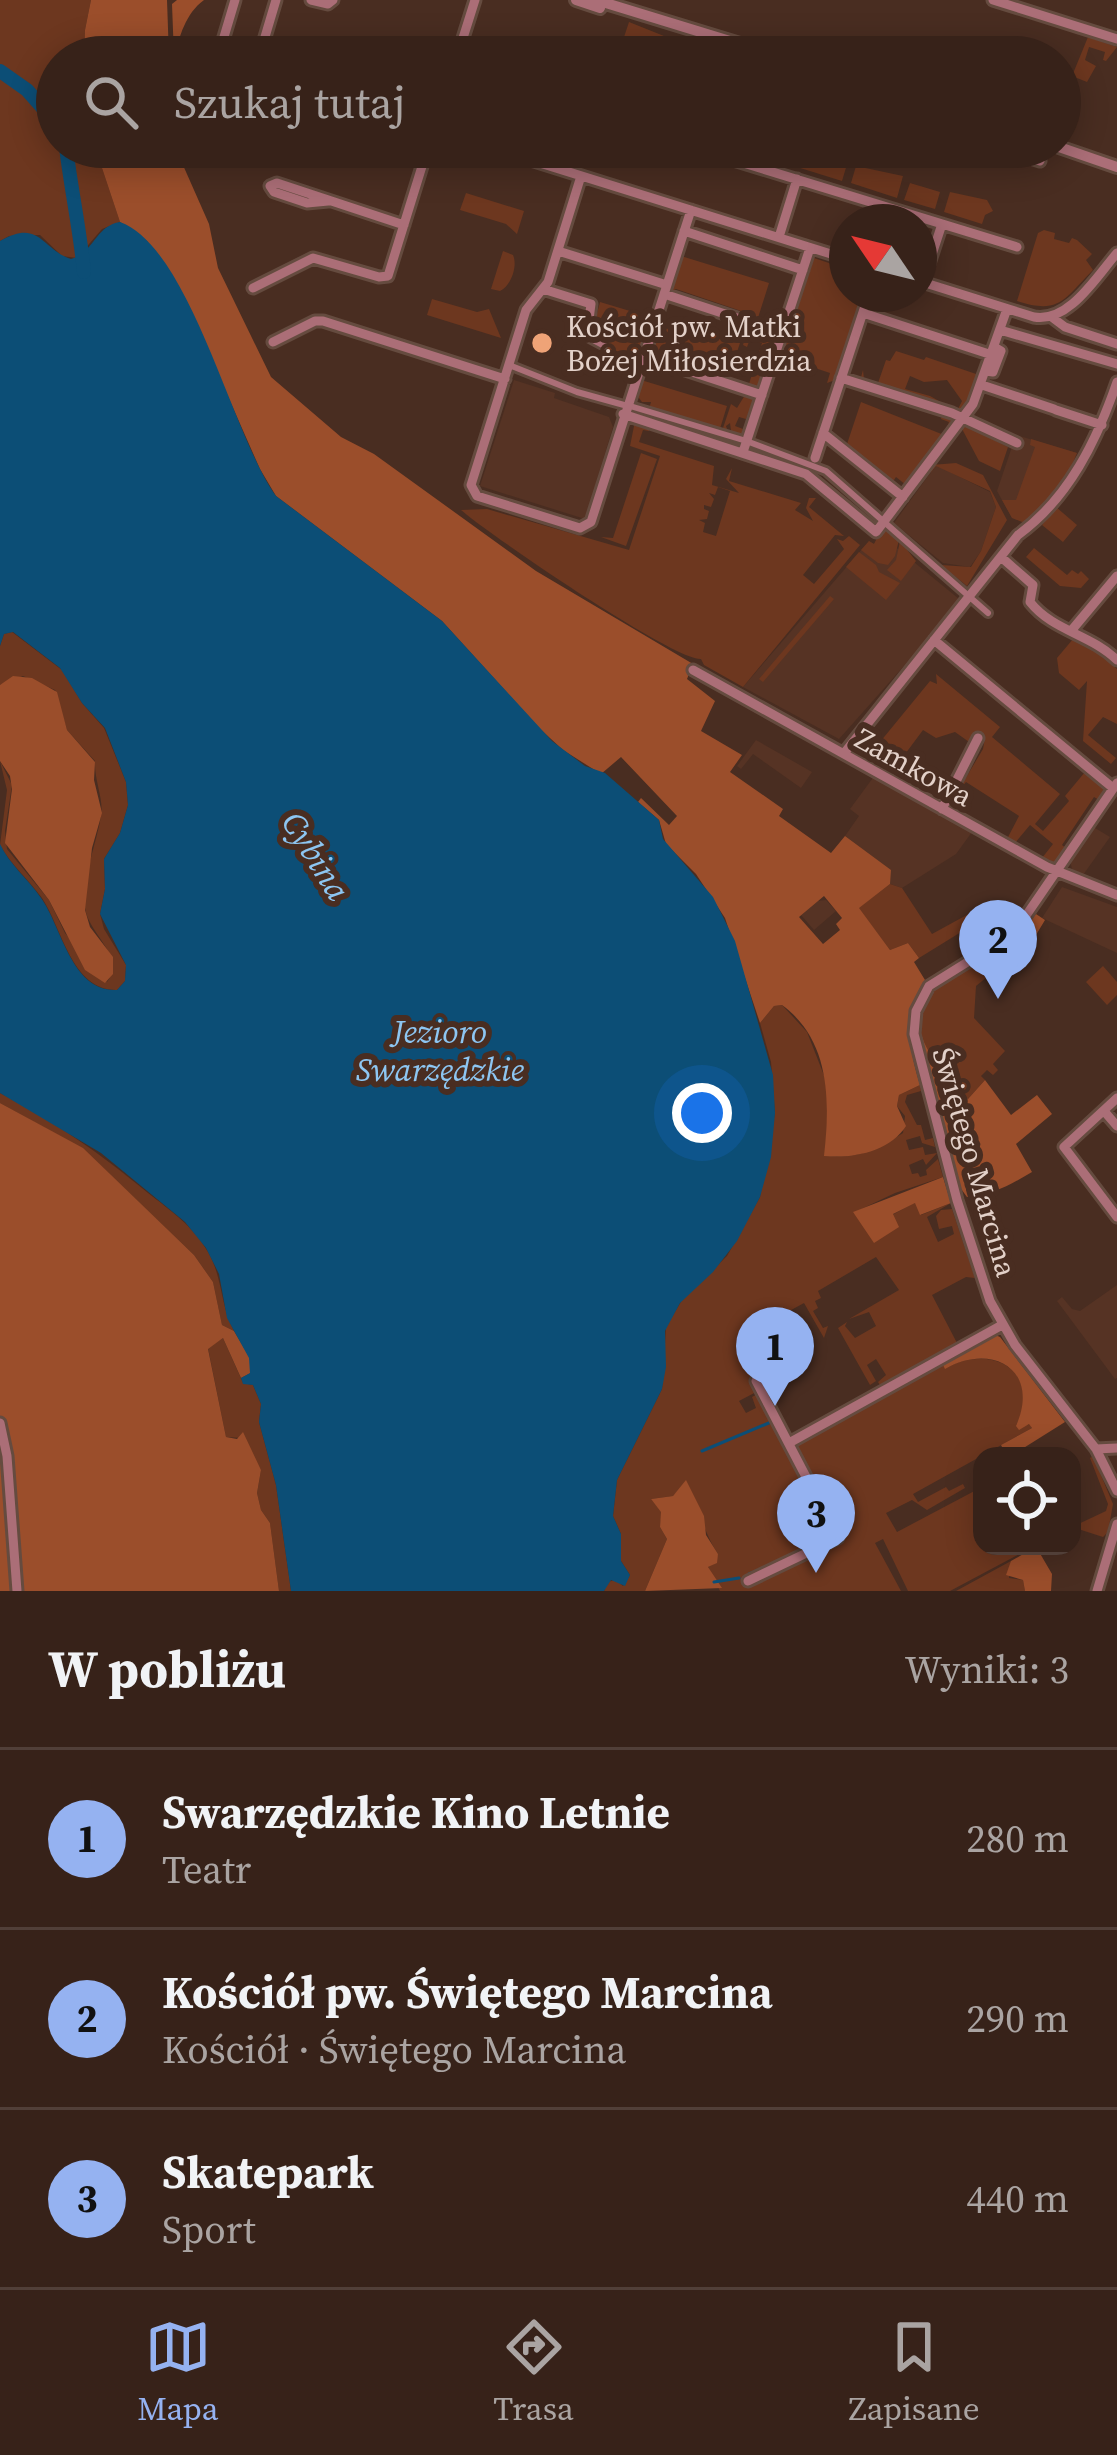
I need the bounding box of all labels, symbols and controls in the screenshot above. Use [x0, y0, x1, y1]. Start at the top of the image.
search box [36, 36, 1081, 168]
icon: search [78, 69, 144, 135]
text: Szukaj tutaj [174, 71, 405, 133]
north arrow [829, 204, 937, 312]
place label: Kościół pw. Matki Bożej Miłosierdzia [566, 306, 812, 381]
marker: Kościół pw. Matki Bożej Miłosierdzia [529, 330, 555, 356]
street label: Zamkowa [848, 718, 981, 816]
water label: Cybina [271, 803, 361, 909]
pin: 2 [959, 900, 1037, 999]
water label: Jezioro Swarzędzkie [356, 1009, 525, 1092]
street label: Świętego Marcina [923, 1043, 1028, 1282]
your location [672, 1083, 732, 1143]
pin: 1 [736, 1307, 814, 1406]
map controls [973, 1447, 1081, 1555]
button: locate [973, 1447, 1081, 1555]
pin: 3 [777, 1474, 855, 1573]
text: W pobliżu [48, 1634, 286, 1704]
text: Wyniki: 3 [905, 1643, 1069, 1696]
text: Swarzędzkie Kino Letnie [162, 1781, 670, 1843]
text: 1 [76, 1812, 98, 1865]
text: 280 m [966, 1812, 1069, 1865]
text: Teatr [162, 1843, 251, 1896]
text: Kościół pw. Świętego Marcina [162, 1961, 773, 2023]
text: 2 [76, 1992, 98, 2045]
text: 290 m [966, 1992, 1069, 2045]
text: Kościół · Świętego Marcina [162, 2023, 626, 2076]
text: Skatepark [162, 2141, 374, 2203]
text: 3 [76, 2172, 98, 2225]
text: 440 m [966, 2172, 1069, 2225]
text: Sport [162, 2203, 256, 2256]
tab: Mapa [137, 2314, 219, 2431]
tab: Trasa [493, 2314, 574, 2431]
tab: Zapisane [848, 2314, 980, 2431]

